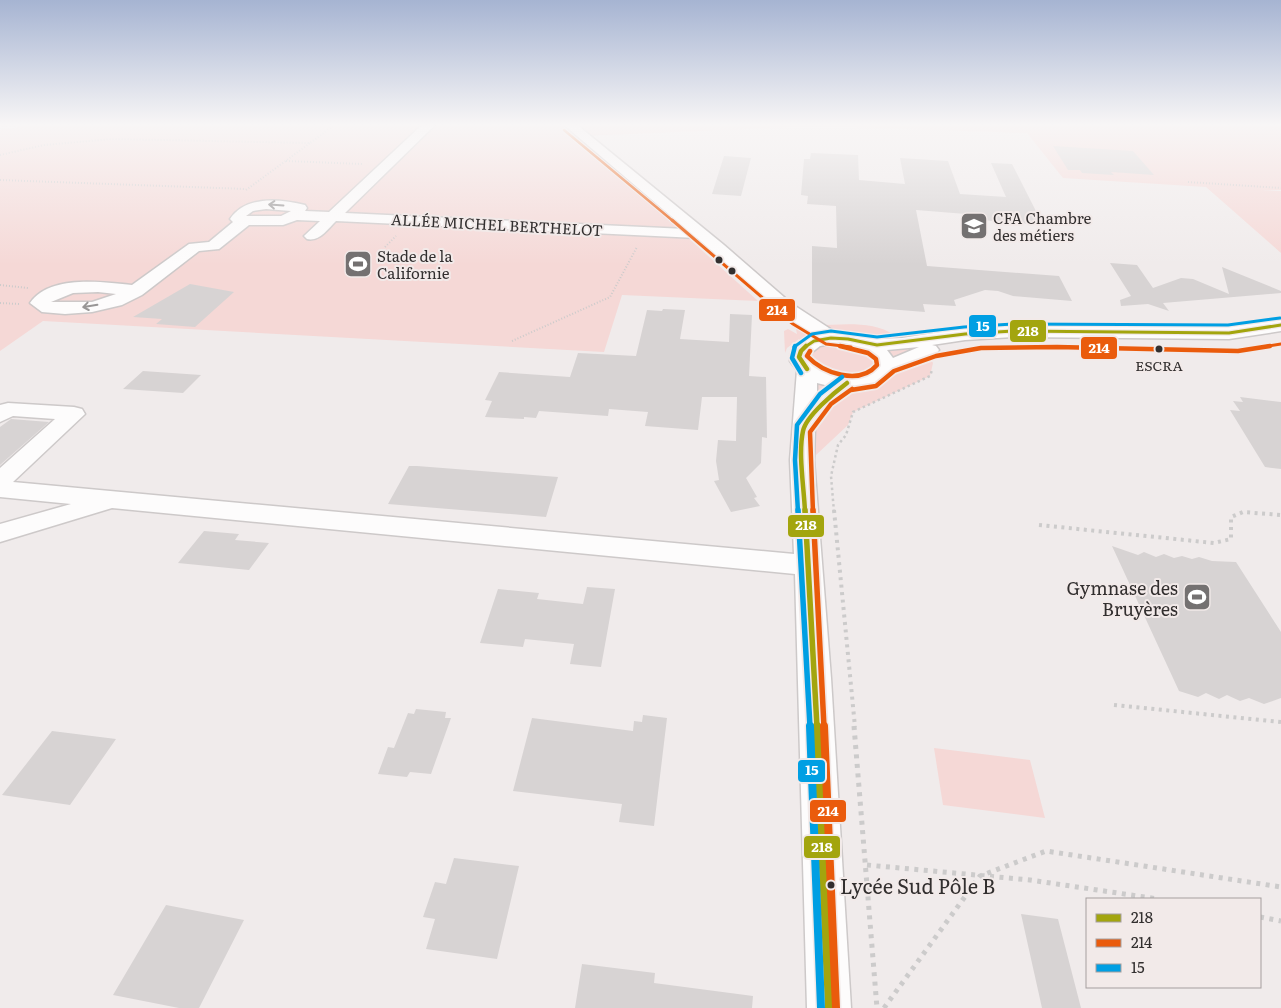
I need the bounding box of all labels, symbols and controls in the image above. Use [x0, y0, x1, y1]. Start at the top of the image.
one-way arrow [269, 201, 285, 210]
place label: CFA Chambre des métiers [993, 206, 1092, 246]
street label: ALLÉE MICHEL BERTHELOT [390, 207, 604, 241]
school or university icon: CFA Chambre des métiers [959, 211, 989, 241]
place label: Stade de la Californie [377, 244, 453, 284]
sports icon: Stade de la Californie [343, 249, 373, 279]
unlabelled marker [714, 255, 724, 265]
unlabelled marker [727, 266, 737, 276]
line badge: 214 [758, 298, 796, 322]
text: 214 [766, 299, 788, 319]
one-way arrow [82, 302, 98, 312]
line badge: 15 [968, 314, 997, 338]
text: 15 [976, 315, 990, 335]
line badge: 218 [1009, 319, 1047, 343]
text: 218 [1017, 320, 1039, 340]
line badge: 214 [1080, 336, 1118, 360]
text: 214 [1088, 337, 1110, 357]
marker: ESCRA [1154, 344, 1164, 354]
place label: ESCRA [1135, 355, 1183, 375]
line badge: 218 [787, 514, 825, 538]
text: 218 [795, 514, 817, 534]
place label: Gymnase des Bruyères [1067, 574, 1178, 622]
sports icon: Gymnase des Bruyères [1182, 582, 1212, 612]
line badge: 15 [797, 759, 826, 783]
text: 15 [805, 759, 819, 779]
line badge: 214 [809, 799, 847, 823]
text: 214 [817, 800, 839, 820]
line badge: 218 [803, 835, 841, 859]
text: 218 [811, 836, 833, 856]
place label: Lycée Sud Pôle B [840, 870, 995, 900]
marker: Lycée Sud Pôle B [826, 880, 836, 890]
legend [1086, 898, 1261, 988]
text: 218 [1131, 905, 1153, 928]
text: 214 [1131, 930, 1152, 953]
text: 15 [1131, 955, 1145, 978]

